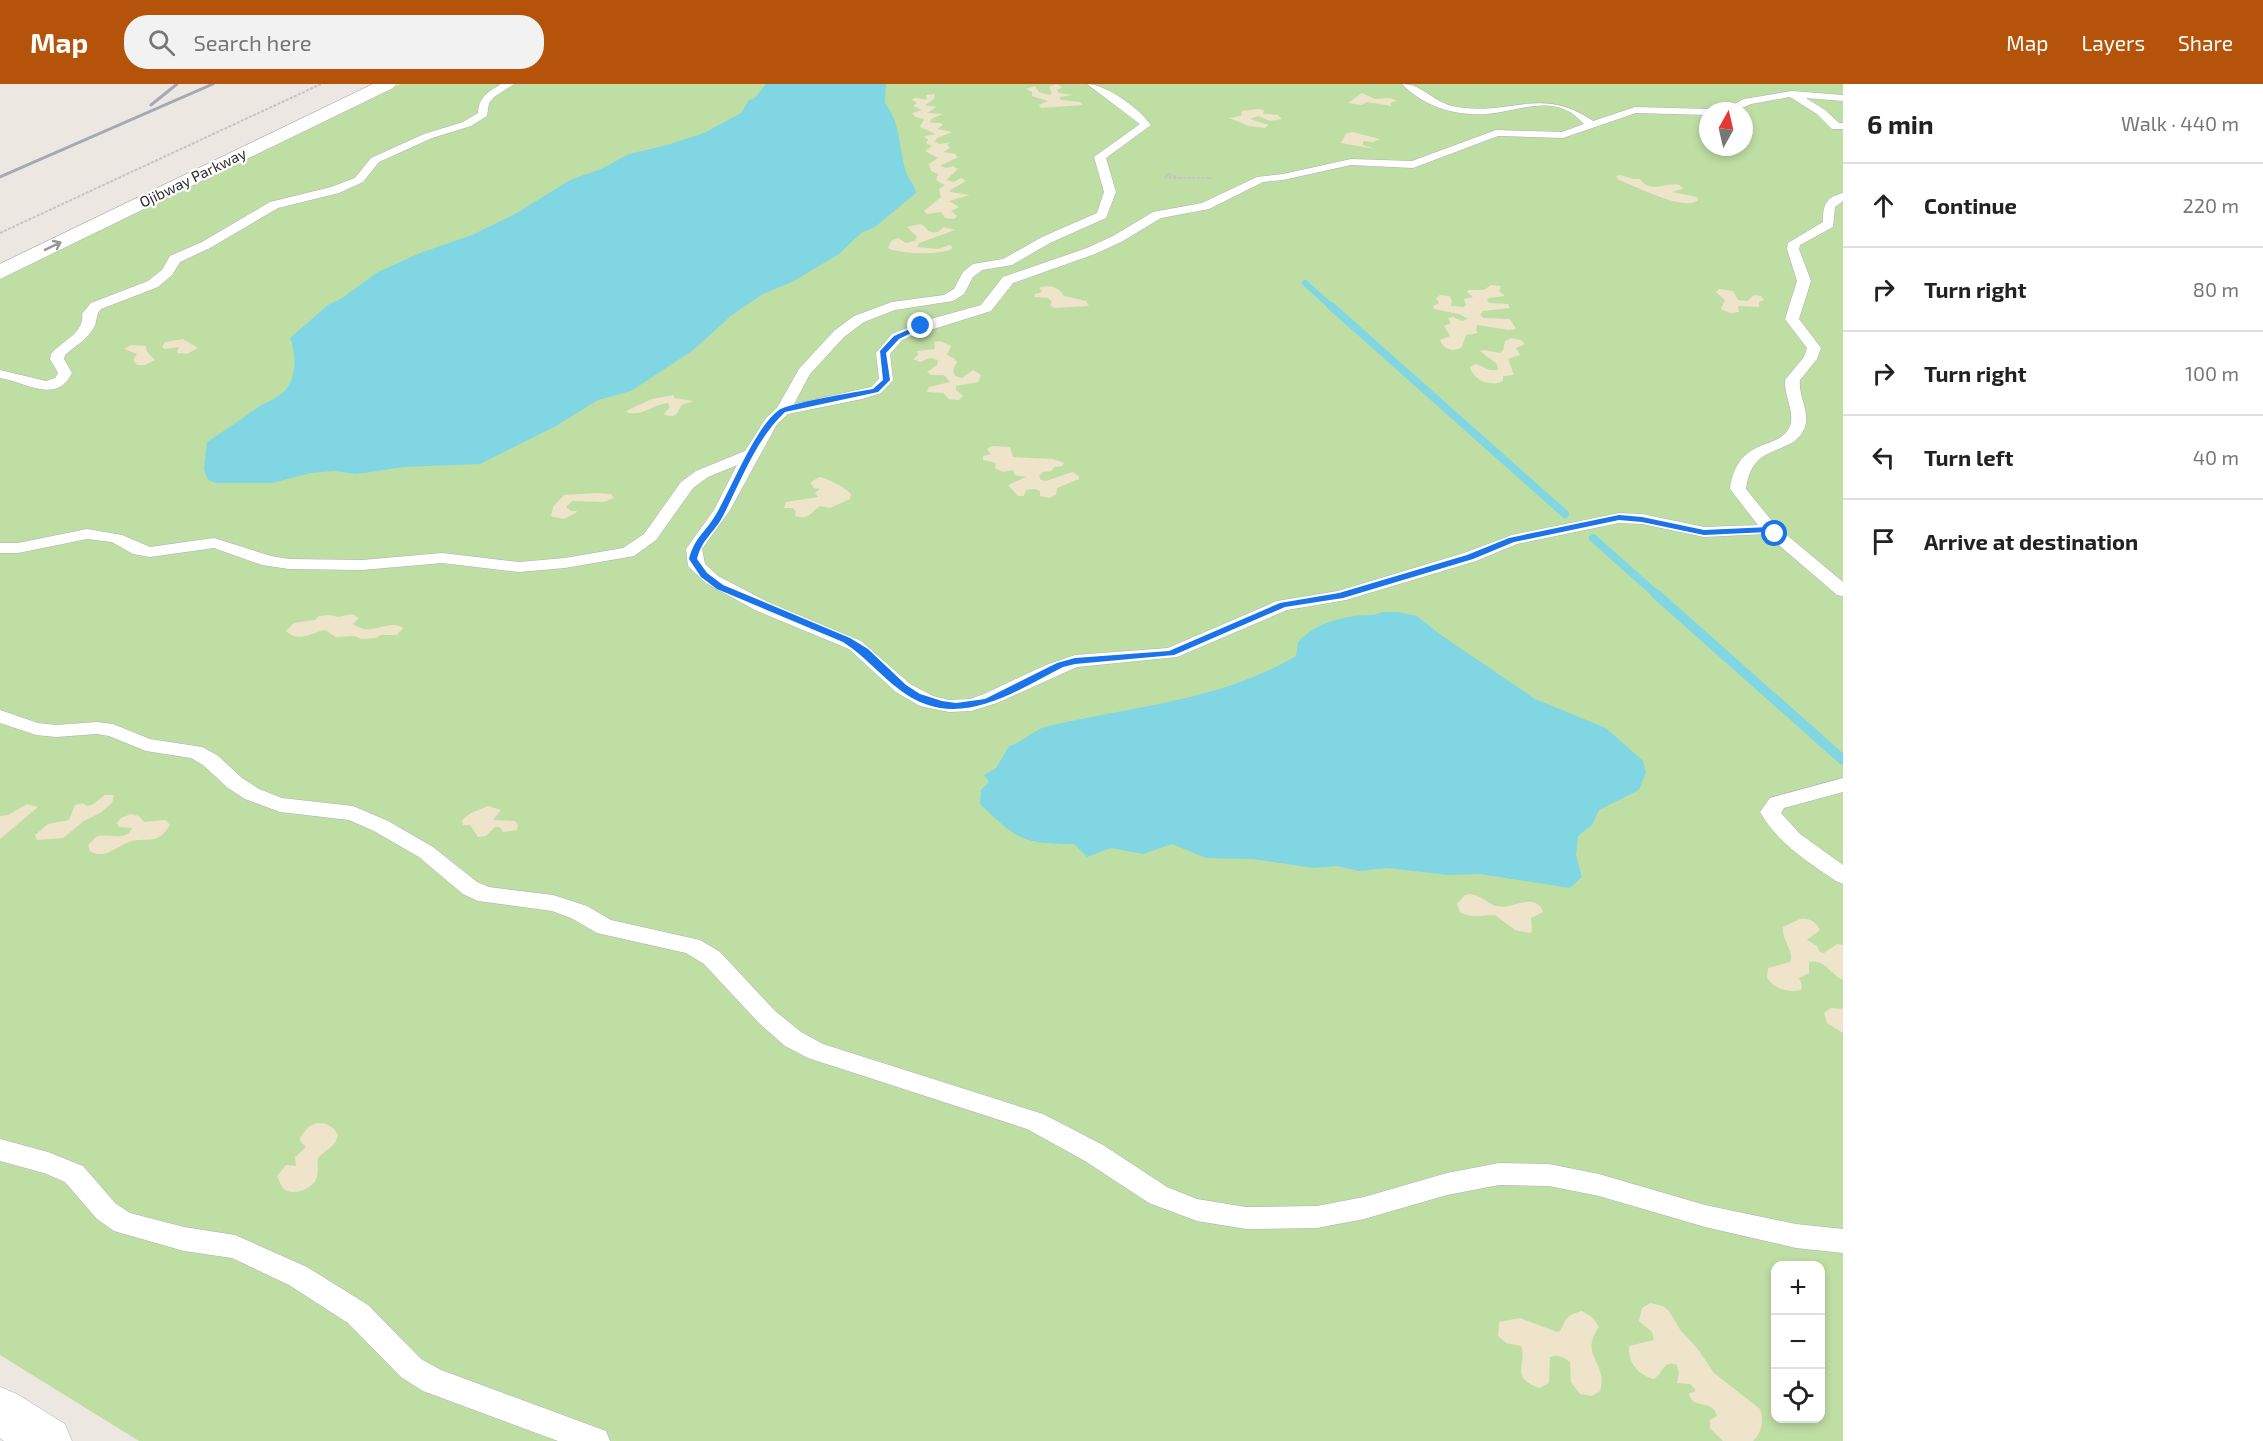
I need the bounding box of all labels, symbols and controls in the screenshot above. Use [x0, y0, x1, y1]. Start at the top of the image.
search box [124, 15, 544, 69]
text: Map [30, 25, 88, 59]
icon: search [145, 26, 178, 59]
text: Search here [193, 29, 312, 55]
text: Map [2006, 30, 2048, 55]
text: Layers [2081, 30, 2145, 55]
text: Share [2178, 30, 2233, 55]
north arrow [1699, 102, 1753, 156]
text: 6 min [1867, 108, 1934, 139]
text: Walk · 440 m [2121, 111, 2239, 135]
street label: Ojibway Parkway [136, 143, 249, 212]
icon: ahead [1867, 189, 1900, 222]
text: Continue [1924, 192, 2017, 218]
text: 220 m [2182, 193, 2239, 217]
one-way arrow [43, 240, 61, 252]
icon: right [1867, 273, 1900, 306]
text: Turn right [1924, 276, 2026, 302]
text: 80 m [2193, 277, 2239, 301]
route end [907, 312, 933, 338]
icon: right [1867, 357, 1900, 390]
text: Turn right [1924, 360, 2026, 386]
text: 100 m [2185, 361, 2239, 385]
icon: left [1867, 441, 1900, 474]
text: Turn left [1924, 444, 2013, 470]
text: 40 m [2193, 445, 2239, 469]
route start [1761, 520, 1787, 546]
icon: arrive [1867, 525, 1900, 558]
text: Arrive at destination [1924, 528, 2138, 554]
map controls [1771, 1261, 1825, 1423]
button: + [1771, 1261, 1825, 1315]
button: − [1771, 1315, 1825, 1369]
button: locate [1771, 1369, 1825, 1423]

